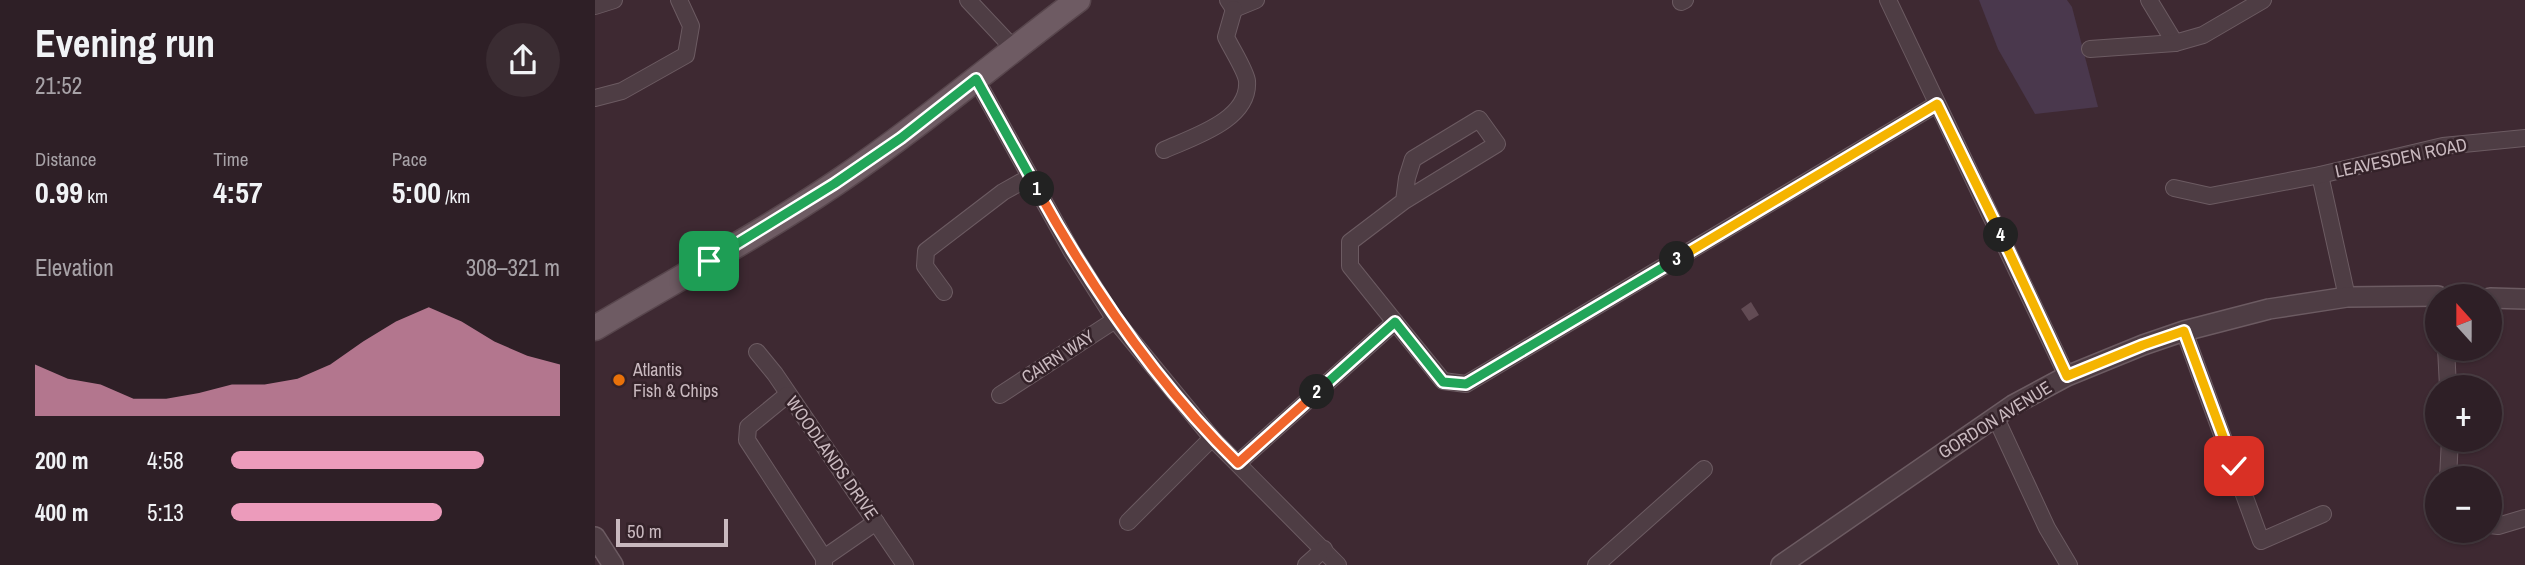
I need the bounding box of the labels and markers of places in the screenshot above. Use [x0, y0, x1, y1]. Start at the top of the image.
pin: 1 [1019, 172, 1055, 206]
pin: 4 [1983, 218, 2019, 252]
pin [679, 231, 739, 291]
pin: 3 [1659, 242, 1695, 276]
place label: Atlantis Fish & Chips [632, 357, 718, 403]
marker: Atlantis Fish & Chips [611, 372, 627, 388]
pin: 2 [1299, 374, 1335, 410]
pin [2204, 436, 2264, 496]

